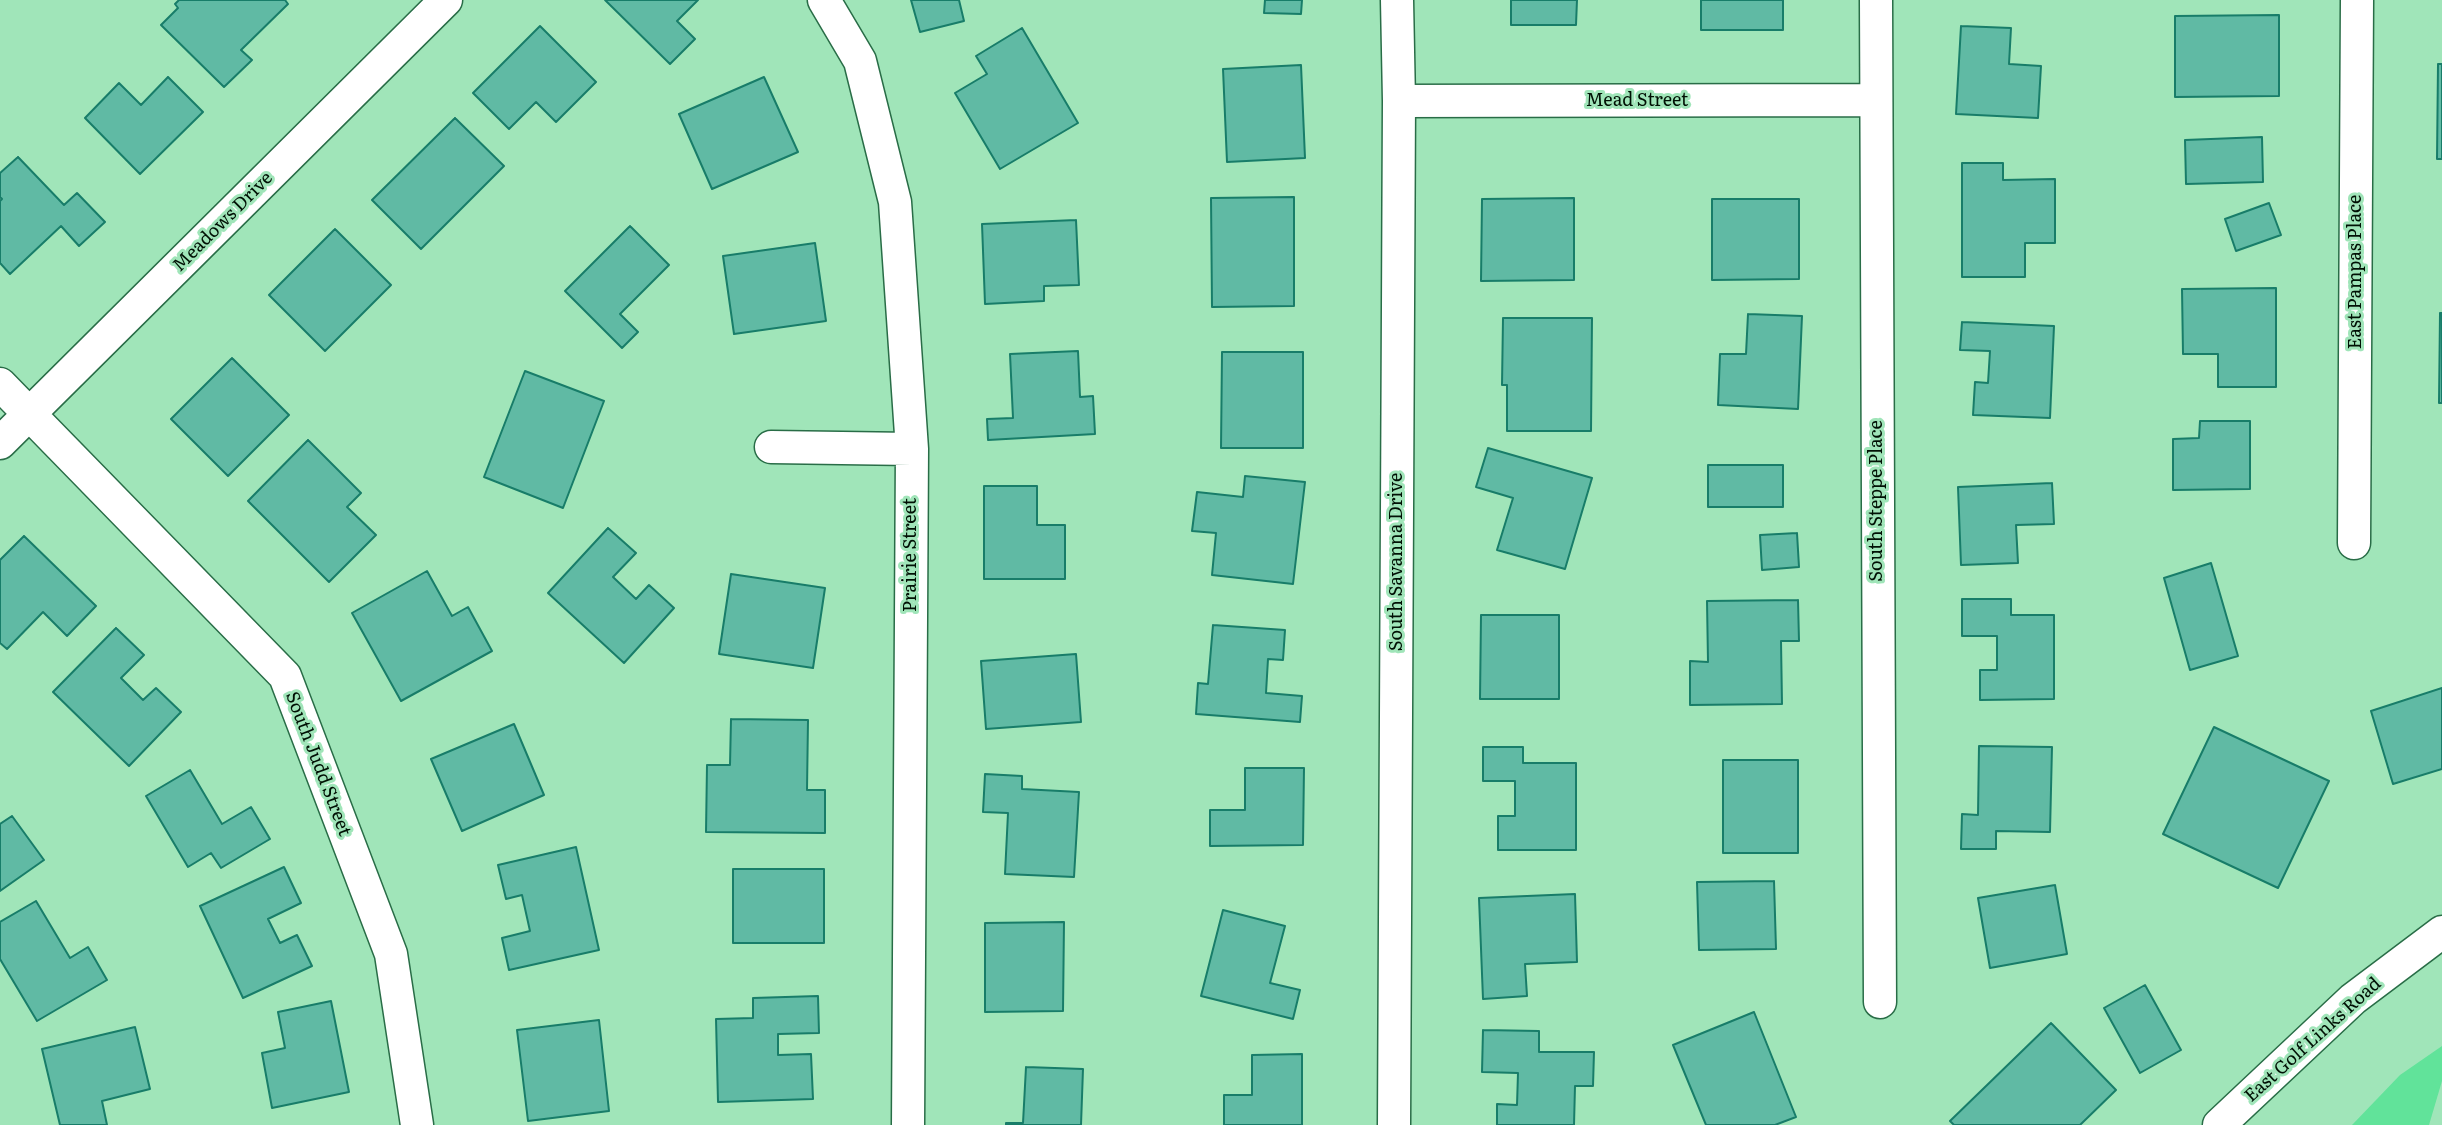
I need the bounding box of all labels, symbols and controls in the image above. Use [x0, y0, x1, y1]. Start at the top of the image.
street label: Mead Street [1586, 90, 1688, 112]
street label: Meadows Drive [169, 168, 277, 276]
street label: East Pampas Place [2345, 195, 2367, 349]
street label: South Steppe Place [1866, 420, 1888, 582]
street label: South Savanna Drive [1386, 473, 1408, 651]
street label: Prairie Street [900, 498, 922, 612]
street label: South Judd Street [281, 689, 355, 839]
street label: East Golf Links Road [2240, 973, 2386, 1107]

